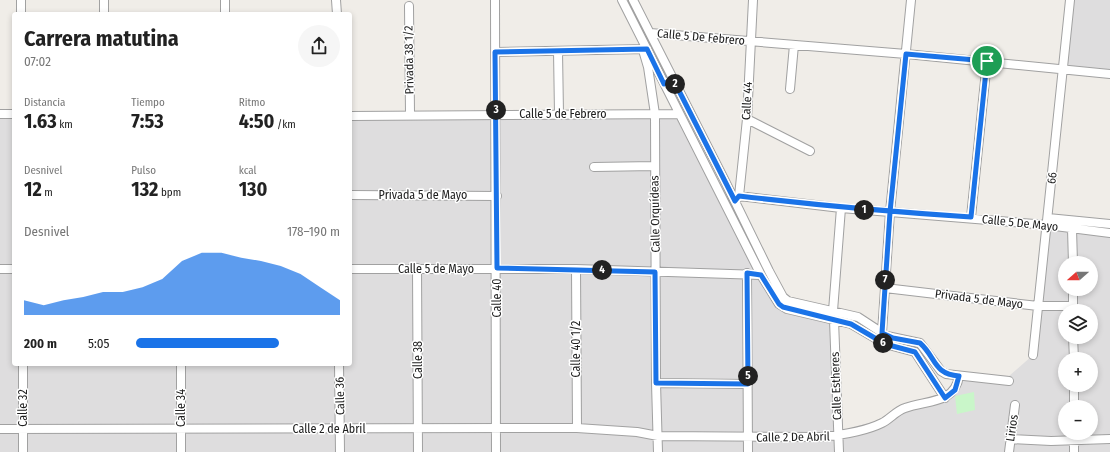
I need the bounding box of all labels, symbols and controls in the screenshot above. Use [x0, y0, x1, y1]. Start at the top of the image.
text: Carrera matutina [24, 25, 179, 52]
button: share [298, 25, 340, 67]
street label: Privada 38 1/2 [401, 25, 417, 95]
street label: Calle 5 De Febrero [657, 26, 745, 48]
pin [970, 44, 1004, 78]
icon: arrive [976, 50, 998, 72]
text: 07:02 [24, 54, 51, 69]
pin: 2 [665, 74, 685, 94]
text: 2 [672, 77, 678, 90]
street label: Calle 44 [739, 81, 755, 121]
text: Distancia [24, 96, 65, 109]
text: Tiempo [131, 96, 165, 109]
text: Ritmo [239, 96, 265, 109]
pin: 3 [486, 100, 506, 120]
text: 3 [493, 103, 499, 116]
street label: Calle 5 de Febrero [519, 107, 607, 121]
text: 1.63 [24, 109, 57, 133]
text: 7:53 [131, 109, 164, 133]
text: 4:50 [239, 109, 274, 133]
text: km [57, 118, 73, 131]
text: /km [274, 118, 296, 131]
text: Desnivel [24, 164, 62, 177]
text: Pulso [131, 164, 156, 177]
text: kcal [239, 164, 256, 177]
street label: 66 [1044, 171, 1060, 185]
street label: Calle Orquídeas [647, 175, 663, 253]
text: 12 [24, 177, 42, 201]
text: 132 [131, 177, 158, 201]
text: 130 [239, 177, 268, 201]
text: m [42, 186, 53, 199]
text: bpm [158, 186, 181, 199]
street label: Privada 5 de Mayo [379, 188, 467, 202]
pin: 1 [854, 200, 874, 220]
text: 1 [862, 203, 866, 216]
street label: Calle 5 De Mayo [981, 212, 1059, 234]
text: Desnivel [24, 224, 69, 239]
text: 178–190 m [287, 224, 340, 239]
north arrow [1058, 256, 1098, 296]
map controls [1058, 256, 1098, 440]
pin: 4 [592, 260, 612, 280]
street label: Calle 5 de Mayo [398, 262, 474, 276]
text: 4 [599, 263, 605, 276]
pin: 7 [875, 270, 895, 290]
text: 7 [883, 273, 887, 286]
street label: Calle 40 [490, 279, 504, 317]
street label: Privada 5 de Mayo [934, 287, 1024, 311]
button: layers [1058, 304, 1098, 344]
street label: Calle 40 1/2 [569, 321, 583, 377]
pin: 6 [873, 333, 893, 353]
text: 200 m [24, 336, 57, 351]
text: 5:05 [88, 336, 109, 351]
text: 6 [880, 336, 886, 349]
street label: Calle 38 [411, 341, 425, 379]
street label: Calle Estheres [828, 352, 844, 420]
button: + [1058, 352, 1098, 392]
pin: 5 [738, 366, 758, 386]
text: 5 [745, 369, 751, 382]
street label: Calle 36 [333, 377, 347, 415]
street label: Calle 32 [16, 389, 30, 427]
street label: Calle 34 [174, 389, 188, 427]
button: − [1058, 400, 1098, 440]
street label: Lirios [1003, 414, 1021, 442]
street label: Calle 2 de Abril [292, 422, 366, 436]
street label: Calle 2 De Abril [756, 429, 830, 445]

